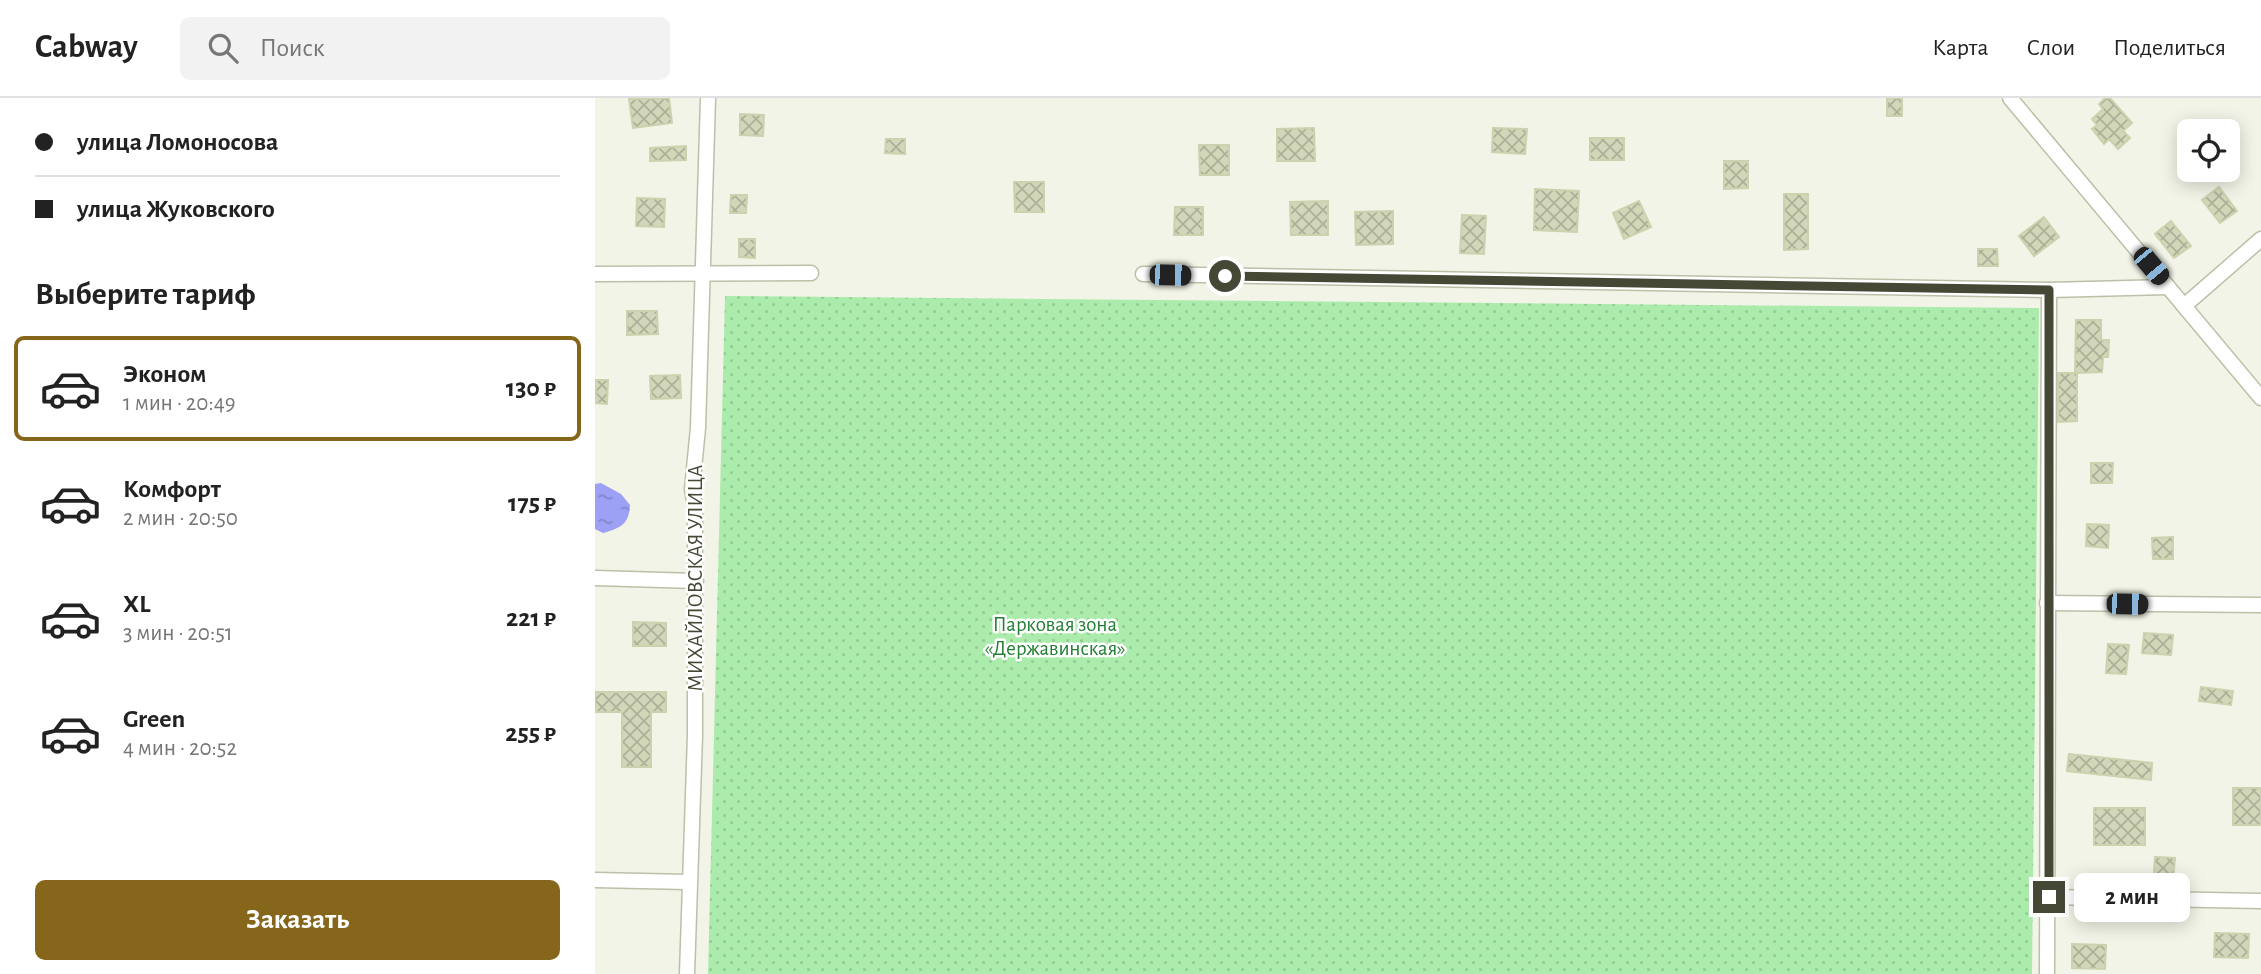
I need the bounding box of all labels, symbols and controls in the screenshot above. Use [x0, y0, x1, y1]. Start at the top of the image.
search box [180, 17, 670, 80]
icon: search [204, 29, 242, 67]
text: Cabway [35, 31, 138, 64]
text: Поиск [260, 35, 325, 61]
text: Карта [1932, 36, 1988, 60]
text: Слои [2026, 36, 2075, 60]
text: Поделиться [2113, 36, 2226, 60]
map controls [2177, 119, 2240, 182]
button: locate [2177, 119, 2240, 182]
text: улица Ломоносова [77, 129, 278, 155]
text: улица Жуковского [77, 196, 275, 222]
car [2130, 243, 2173, 289]
route start [1209, 260, 1241, 292]
car [1149, 264, 1192, 286]
text: Выберите тариф [35, 278, 256, 310]
icon: car [39, 357, 102, 420]
text: Эконом [123, 361, 206, 387]
text: 130 ₽ [506, 375, 556, 401]
text: 1 мин · 20:49 [123, 392, 236, 415]
street label: МИХАЙЛОВСКАЯ УЛИЦА [684, 465, 706, 691]
icon: car [39, 472, 102, 535]
text: Комфорт [123, 476, 221, 502]
text: 175 ₽ [508, 490, 556, 516]
text: 2 мин · 20:50 [123, 507, 238, 530]
icon: car [39, 587, 102, 650]
text: XL [123, 591, 150, 617]
car [2106, 593, 2149, 615]
text: 221 ₽ [506, 605, 556, 631]
park label: Парковая зона «Державинская» [984, 614, 1126, 659]
text: 3 мин · 20:51 [123, 622, 233, 645]
icon: car [39, 702, 102, 765]
text: Green [123, 706, 185, 732]
text: 255 ₽ [505, 720, 556, 746]
text: 4 мин · 20:52 [123, 737, 237, 760]
callout: 2 мин [2073, 872, 2189, 922]
button: Заказать [35, 880, 560, 960]
route end [2033, 881, 2065, 913]
text: 2 мин [2105, 886, 2159, 909]

